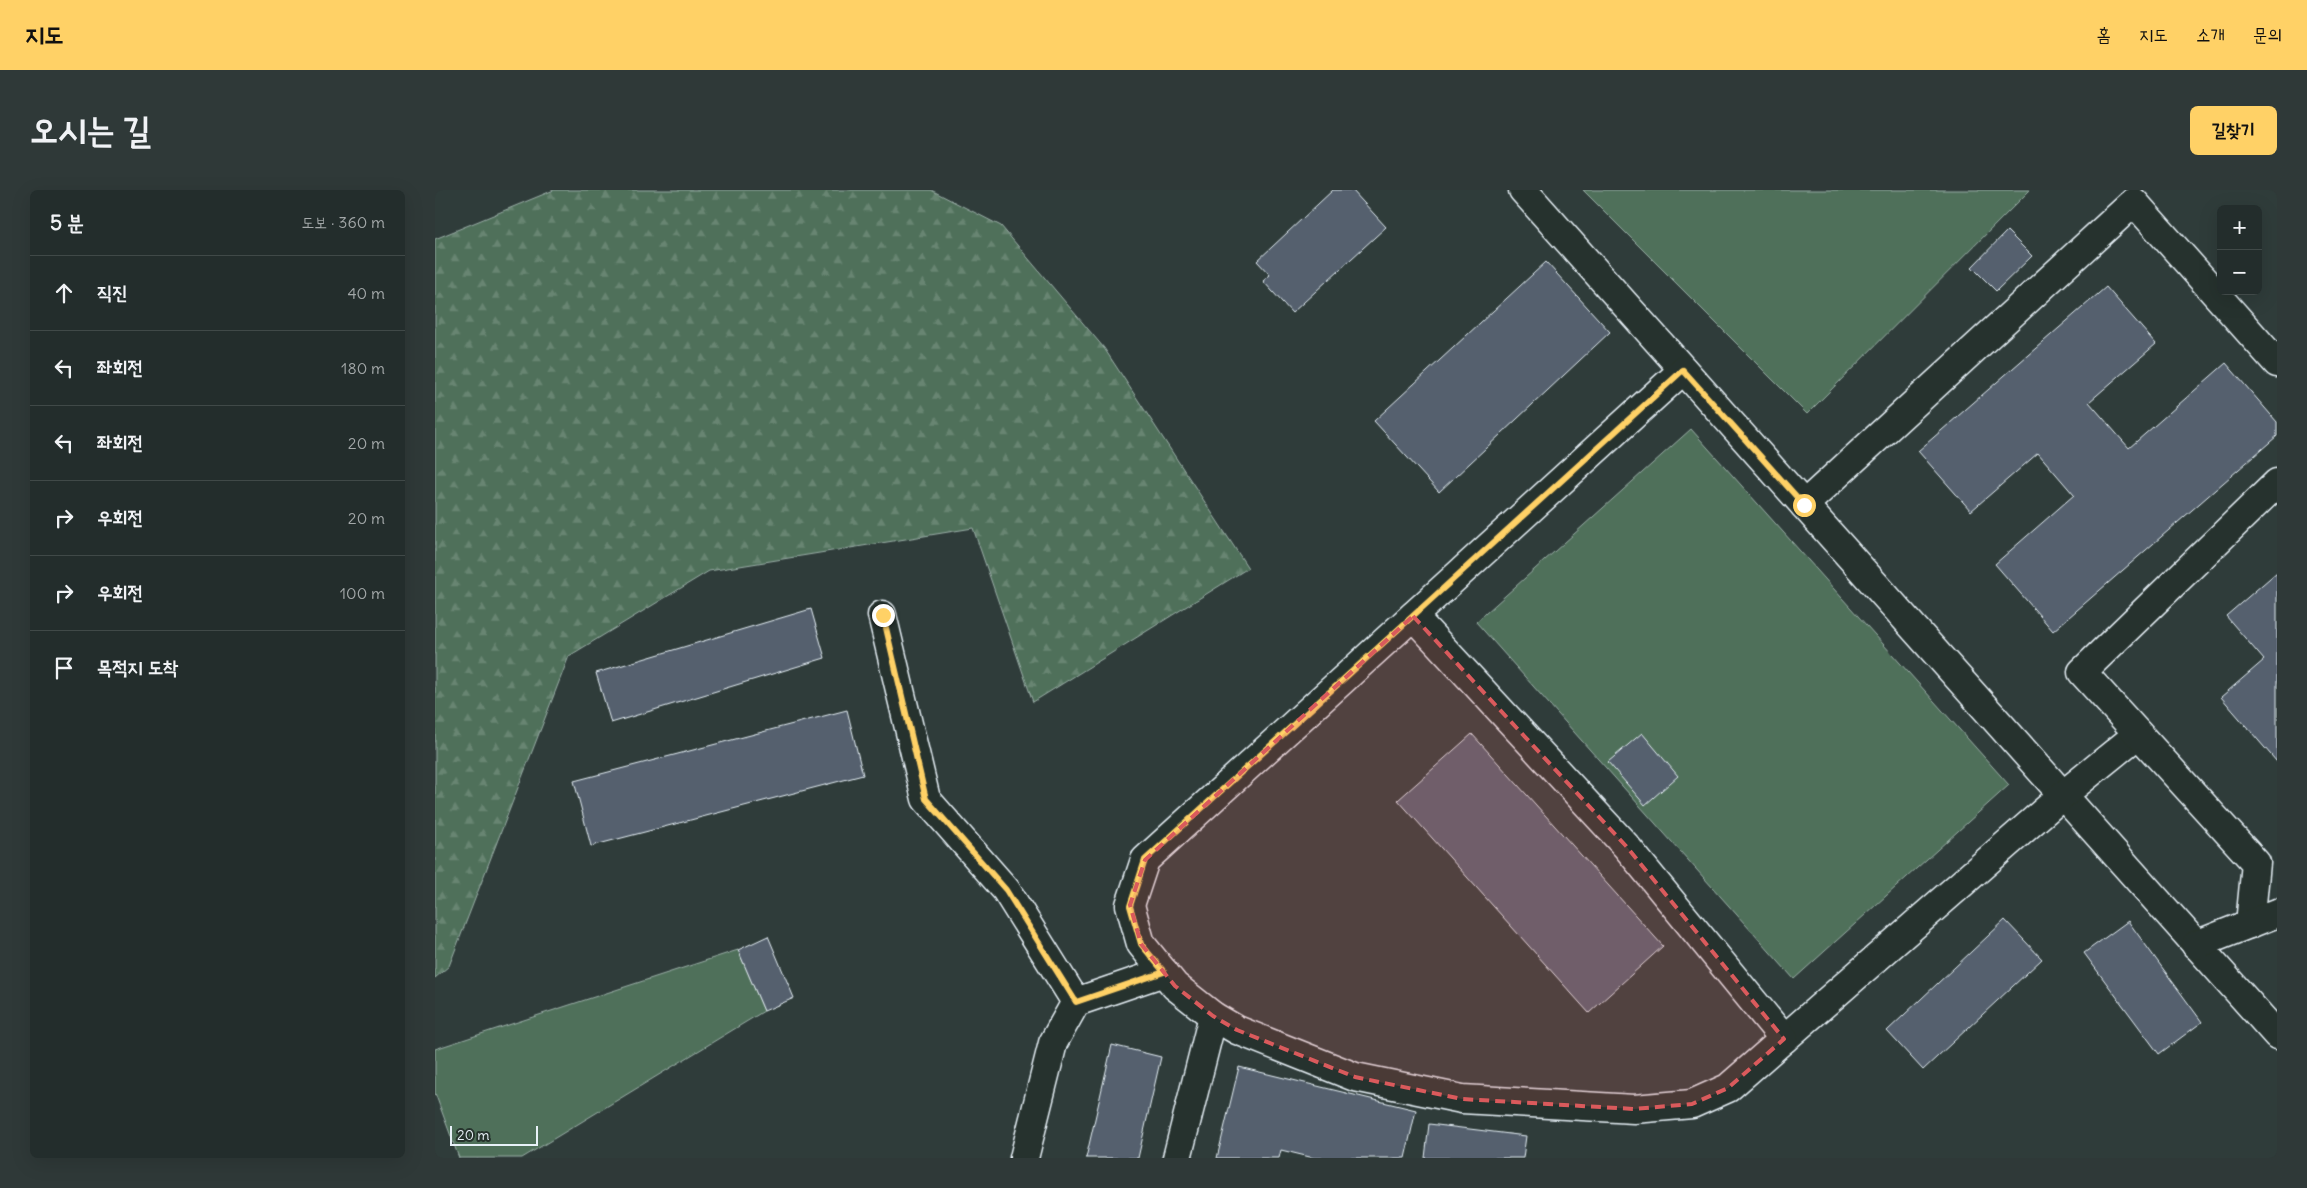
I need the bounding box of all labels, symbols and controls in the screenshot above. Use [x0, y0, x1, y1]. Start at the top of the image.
text: 지도 [25, 19, 64, 49]
text: 홈 [2097, 23, 2111, 46]
text: 지도 [2139, 23, 2168, 46]
text: 소개 [2196, 23, 2225, 46]
text: 문의 [2253, 23, 2282, 46]
button: 길찾기 [2190, 106, 2277, 155]
text: 오시는 길 [30, 107, 151, 151]
map controls [2217, 205, 2262, 295]
button: + [2217, 205, 2262, 250]
text: 5 분 [50, 209, 84, 236]
text: 도보 · 360 m [301, 212, 385, 232]
button: − [2217, 250, 2262, 295]
icon: ahead [50, 279, 78, 307]
text: 직진 [97, 280, 128, 304]
text: 40 m [347, 283, 385, 303]
icon: left [50, 354, 78, 382]
text: 좌회전 [97, 355, 143, 379]
text: 180 m [341, 358, 385, 378]
icon: left [50, 429, 78, 457]
text: 좌회전 [97, 430, 143, 454]
text: 20 m [348, 433, 385, 453]
route start [1793, 494, 1816, 517]
icon: right [50, 504, 78, 532]
text: 우회전 [97, 505, 143, 529]
text: 20 m [348, 508, 385, 528]
icon: right [50, 579, 78, 607]
text: 우회전 [97, 580, 143, 604]
text: 100 m [340, 583, 385, 603]
route end [872, 604, 895, 627]
icon: arrive [50, 654, 78, 682]
text: 목적지 도착 [97, 655, 178, 679]
scale bar [450, 1123, 537, 1146]
text: 20 m [457, 1126, 490, 1144]

